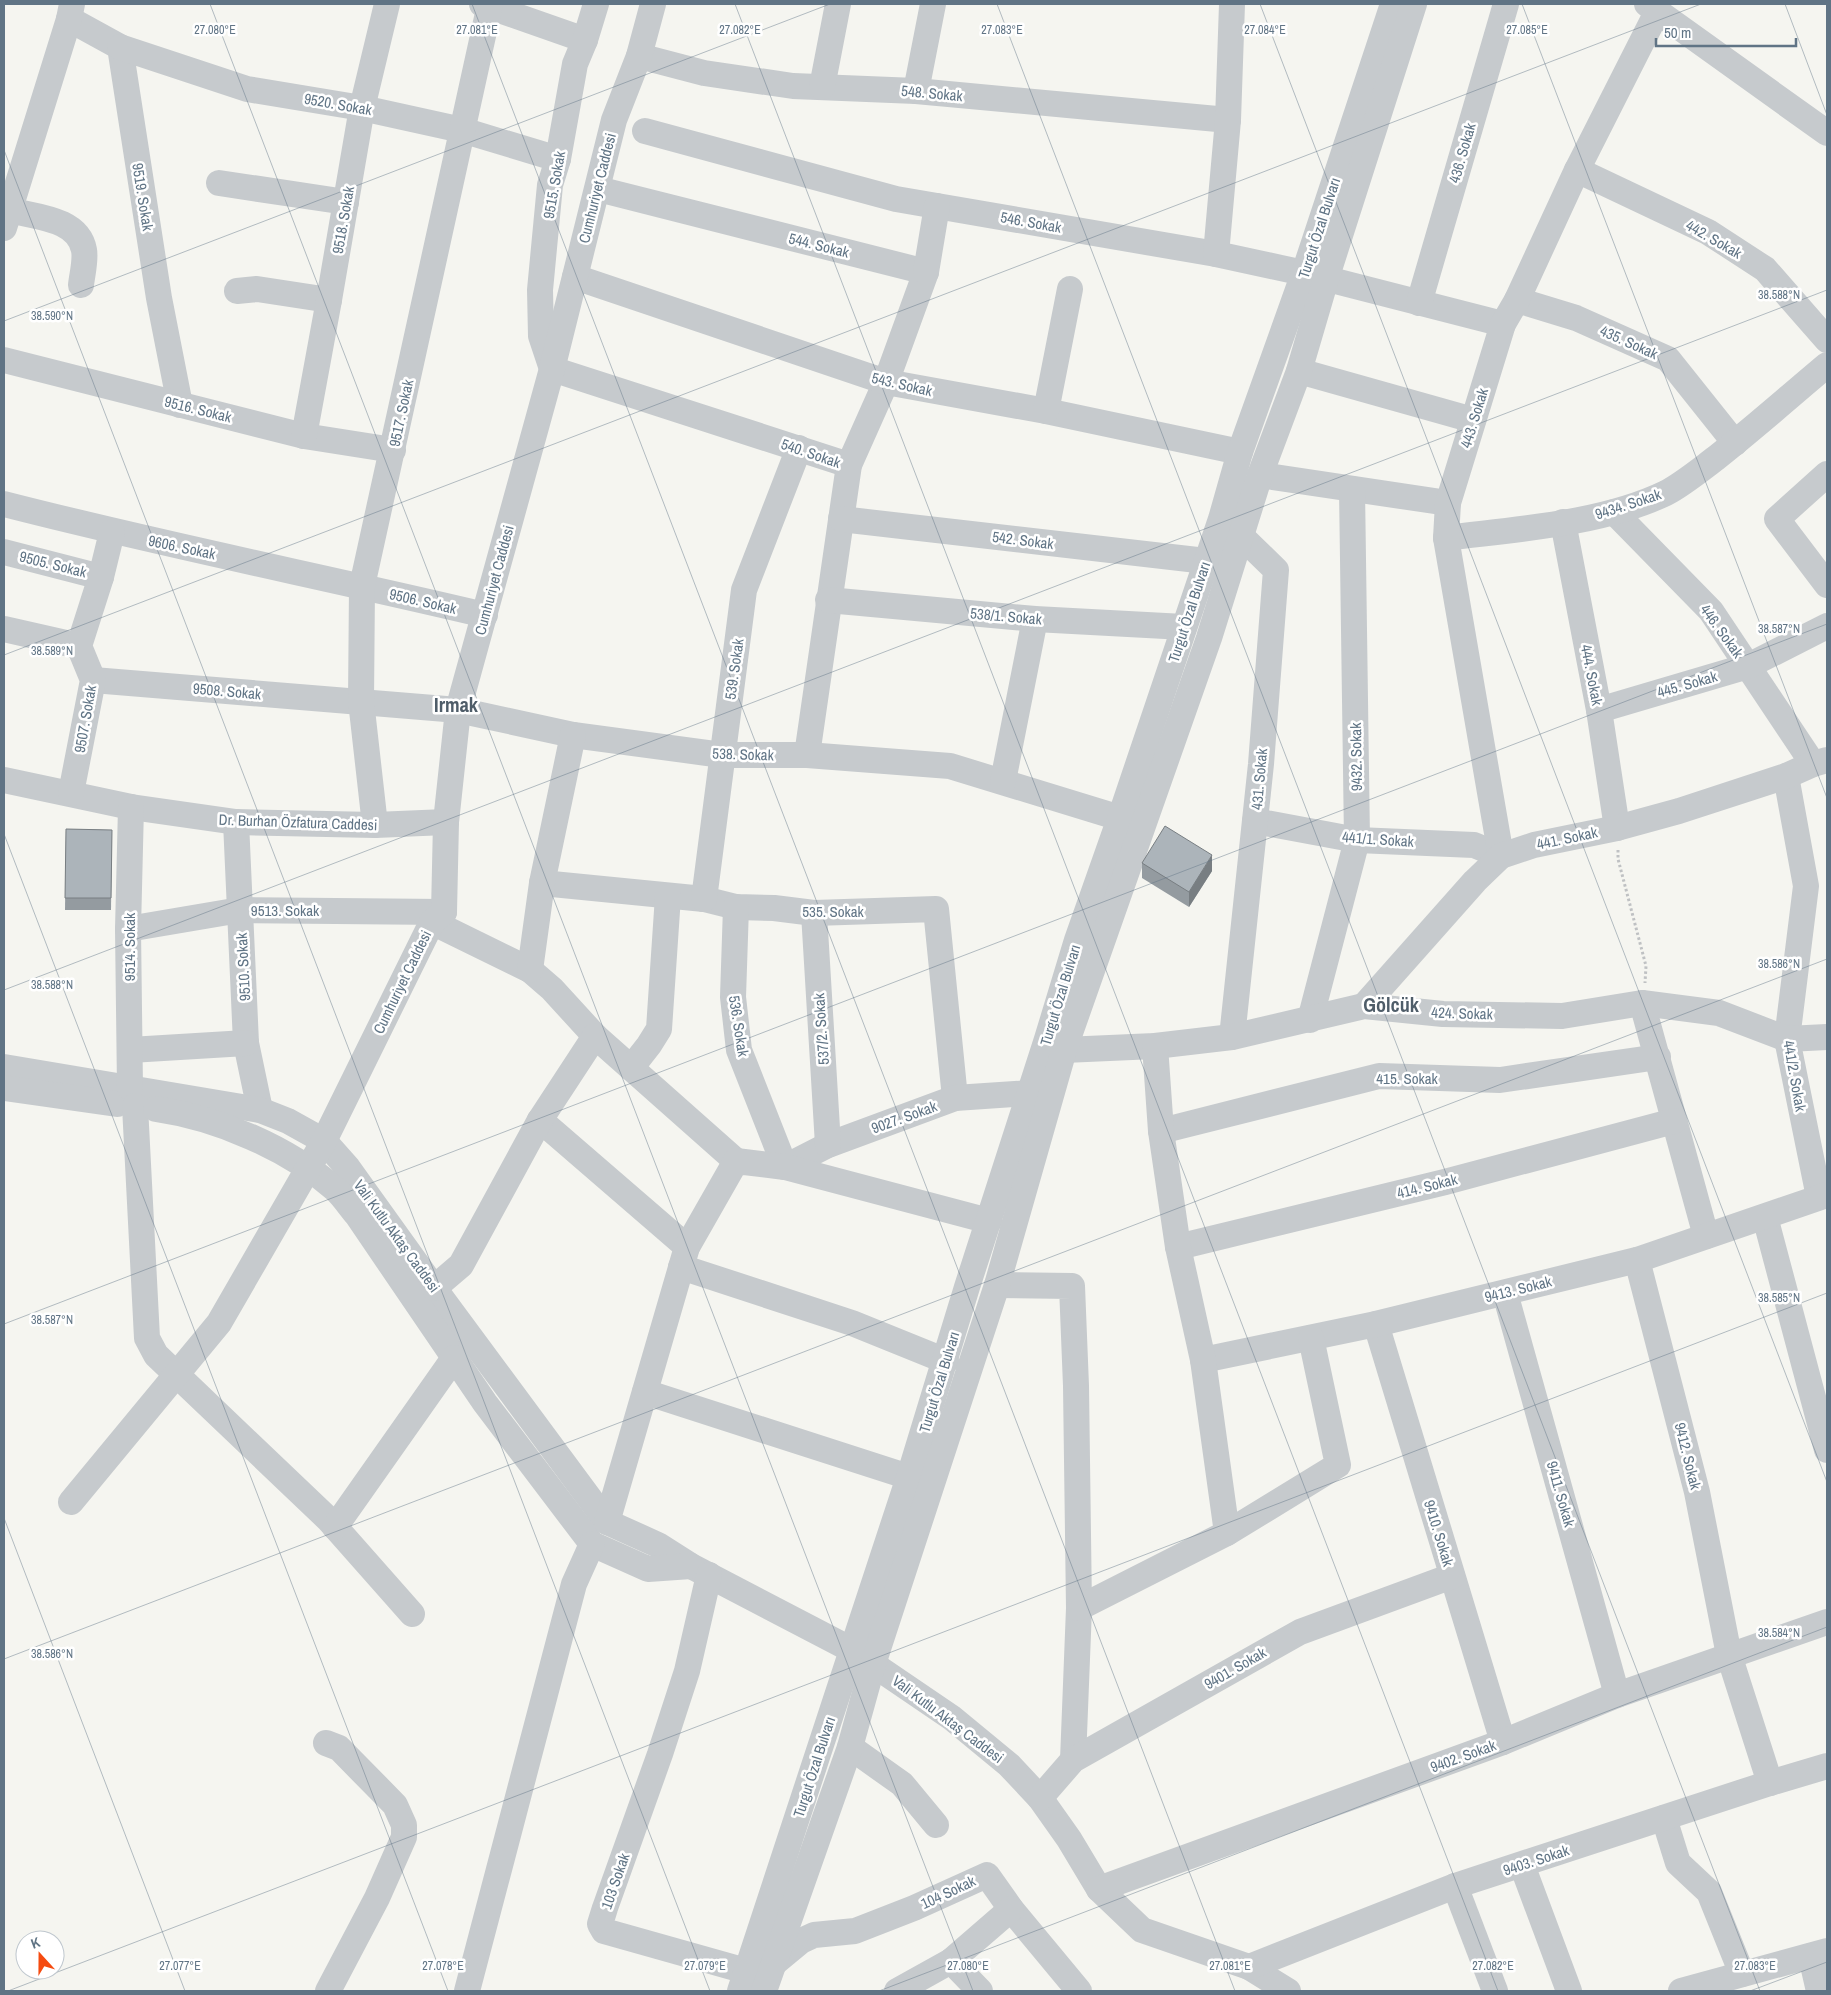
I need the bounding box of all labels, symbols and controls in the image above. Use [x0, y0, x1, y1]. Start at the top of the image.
scale bar [1656, 15, 1796, 47]
text: 27.080°E [194, 22, 236, 38]
text: 27.081°E [456, 22, 498, 38]
text: 27.082°E [719, 22, 761, 38]
text: 27.083°E [981, 22, 1023, 38]
text: 27.084°E [1244, 22, 1286, 38]
text: 27.085°E [1506, 22, 1548, 38]
text: 50 m [1664, 22, 1691, 43]
street label: 548. Sokak [900, 80, 964, 106]
street label: 9520. Sokak [303, 88, 374, 120]
street label: 436. Sokak [1443, 120, 1481, 185]
street label: Cumhuriyet Caddesi [573, 131, 621, 245]
street label: 9515. Sokak [538, 149, 570, 220]
street label: 9519. Sokak [127, 162, 159, 233]
street label: Turgut Özal Bulvarı [1293, 175, 1345, 281]
street label: 9518. Sokak [327, 184, 359, 255]
street label: 546. Sokak [999, 206, 1064, 238]
street label: 442. Sokak [1682, 215, 1747, 264]
street label: 544. Sokak [787, 227, 852, 263]
text: 38.588°N [1758, 287, 1800, 303]
text: 38.590°N [31, 308, 73, 324]
street label: 435. Sokak [1597, 320, 1662, 364]
street label: 543. Sokak [870, 367, 935, 401]
street label: 9517. Sokak [384, 377, 419, 449]
street label: 443. Sokak [1455, 385, 1493, 450]
street label: 9516. Sokak [162, 391, 235, 428]
street label: 540. Sokak [778, 433, 844, 473]
street label: 9434. Sokak [1592, 483, 1665, 525]
street label: Cumhuriyet Caddesi [469, 523, 519, 637]
street label: 542. Sokak [991, 526, 1056, 554]
street label: 9606. Sokak [146, 530, 218, 565]
street label: 9505. Sokak [17, 546, 90, 583]
street label: Turgut Özal Bulvarı [1163, 559, 1215, 665]
street label: 9506. Sokak [387, 583, 460, 619]
street label: 446. Sokak [1695, 600, 1749, 663]
street label: 538/1. Sokak [969, 602, 1044, 630]
text: 38.587°N [1758, 621, 1800, 637]
street label: 539. Sokak [719, 636, 749, 701]
text: 38.589°N [31, 643, 73, 659]
street label: 444. Sokak [1576, 643, 1608, 708]
street label: 445. Sokak [1655, 665, 1720, 703]
street label: 9508. Sokak [192, 678, 263, 705]
street label: 9507. Sokak [69, 683, 101, 754]
district label: Irmak [434, 691, 479, 718]
street label: 9432. Sokak [1345, 722, 1367, 791]
street label: 538. Sokak [712, 742, 775, 766]
street label: 431. Sokak [1246, 747, 1272, 811]
street label: Dr. Burhan Özfatura Caddesi [218, 809, 378, 835]
street label: 441. Sokak [1535, 821, 1600, 855]
street label: 441/1. Sokak [1341, 826, 1415, 852]
street label: 9513. Sokak [251, 900, 320, 921]
street label: 535. Sokak [802, 901, 865, 922]
street label: 9514. Sokak [119, 912, 140, 981]
street label: Cumhuriyet Caddesi [368, 927, 436, 1037]
street label: 9510. Sokak [231, 931, 255, 1002]
street label: Turgut Özal Bulvarı [1035, 942, 1085, 1048]
text: 38.586°N [1758, 956, 1800, 972]
text: 38.588°N [31, 977, 73, 993]
district label: Gölcük [1363, 991, 1420, 1018]
street label: 537/2. Sokak [808, 992, 834, 1066]
street label: 536. Sokak [724, 994, 754, 1059]
street label: 424. Sokak [1431, 1001, 1494, 1025]
street label: 441/2. Sokak [1778, 1039, 1812, 1114]
street label: 415. Sokak [1376, 1068, 1439, 1089]
street label: 9027. Sokak [868, 1095, 941, 1139]
street label: 414. Sokak [1395, 1168, 1460, 1204]
street label: Vali Kutlu Aktaş Caddesi [349, 1175, 445, 1297]
street label: 9413. Sokak [1482, 1270, 1555, 1307]
text: 38.585°N [1758, 1290, 1800, 1306]
text: 38.587°N [31, 1312, 73, 1328]
street label: Turgut Özal Bulvarı [914, 1329, 964, 1435]
street label: 9412. Sokak [1670, 1420, 1707, 1493]
street label: 9411. Sokak [1542, 1459, 1581, 1530]
street label: 9410. Sokak [1419, 1497, 1459, 1570]
text: 38.584°N [1758, 1625, 1800, 1641]
street label: 9401. Sokak [1200, 1641, 1271, 1694]
text: 38.586°N [31, 1646, 73, 1662]
street label: Vali Kutlu Aktaş Caddesi [888, 1670, 1008, 1768]
street label: Turgut Özal Bulvarı [788, 1714, 840, 1820]
street label: 9402. Sokak [1427, 1734, 1500, 1778]
street label: 9403. Sokak [1500, 1839, 1573, 1881]
street label: 103 Sokak [596, 1849, 635, 1912]
street label: 104 Sokak [917, 1870, 980, 1914]
north arrow [15, 1930, 65, 1980]
text: K [28, 1933, 43, 1953]
text: 27.077°E [159, 1958, 201, 1974]
text: 27.078°E [422, 1958, 464, 1974]
text: 27.079°E [684, 1958, 726, 1974]
text: 27.080°E [947, 1958, 989, 1974]
text: 27.081°E [1209, 1958, 1251, 1974]
text: 27.082°E [1472, 1958, 1514, 1974]
text: 27.083°E [1734, 1958, 1776, 1974]

